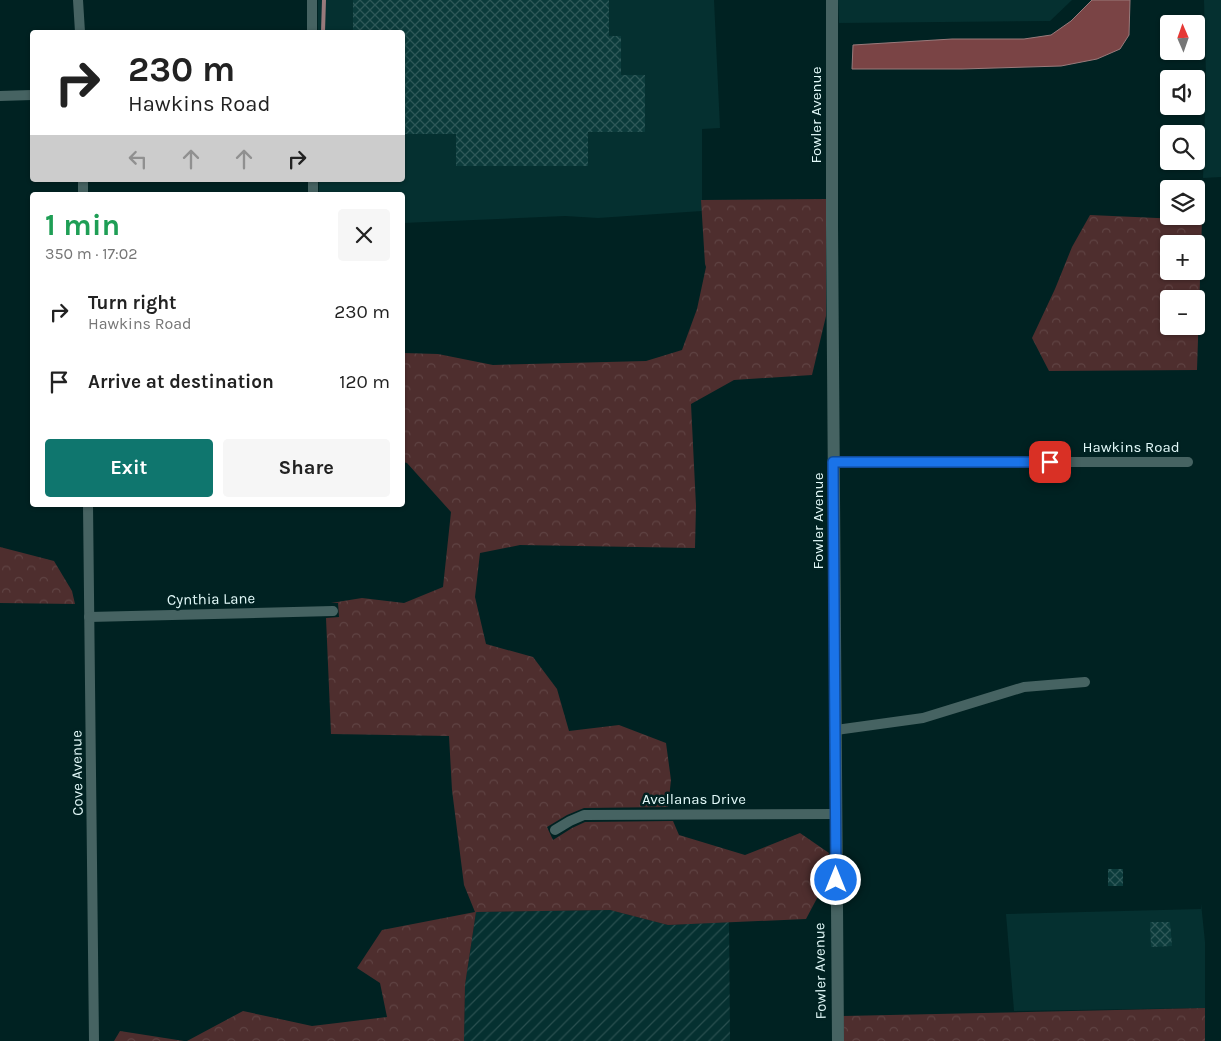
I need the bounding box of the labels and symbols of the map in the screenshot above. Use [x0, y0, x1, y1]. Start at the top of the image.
north arrow [1160, 15, 1205, 60]
street label: Fowler Avenue [807, 67, 825, 163]
street label: Hawkins Road [1082, 438, 1180, 456]
pin [1029, 441, 1071, 483]
street label: Fowler Avenue [809, 473, 827, 569]
street label: Cynthia Lane [167, 589, 255, 609]
street label: Cove Avenue [67, 730, 87, 816]
street label: Avellanas Drive [642, 790, 746, 808]
position arrow [809, 853, 861, 905]
street label: Fowler Avenue [810, 922, 830, 1020]

